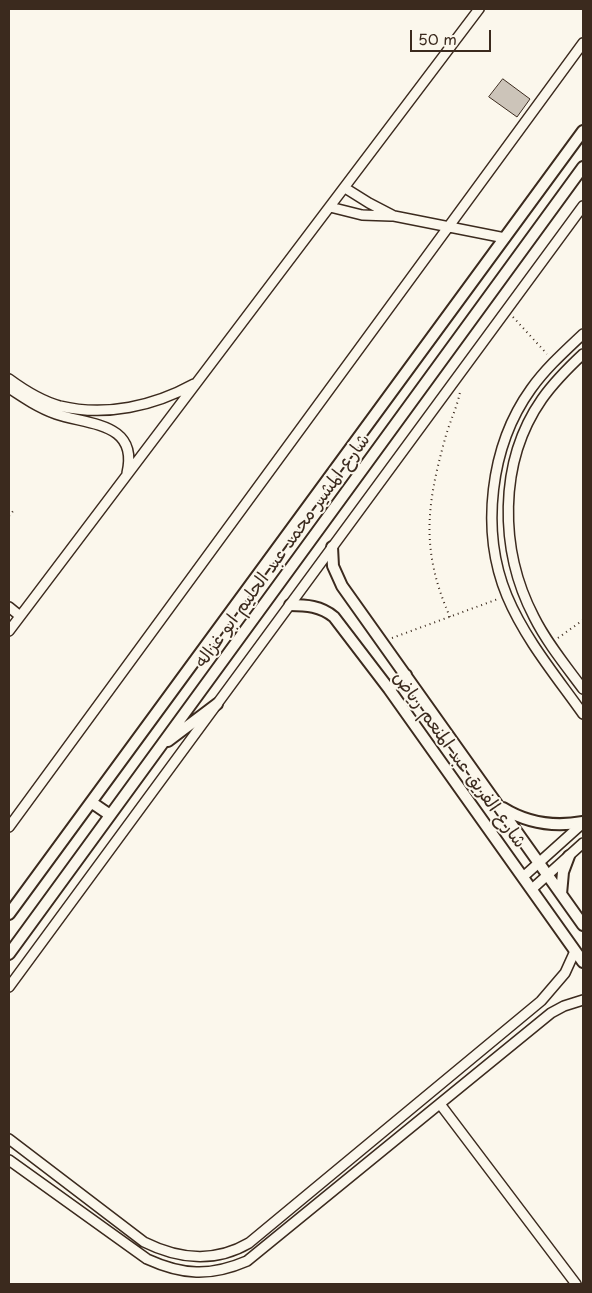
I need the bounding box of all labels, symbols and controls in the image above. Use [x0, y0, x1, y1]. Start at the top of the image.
scale bar [412, 20, 493, 52]
text: 50 m [418, 27, 457, 50]
street label: شارع المشير محمد عبد الحليم ابو غزاله [191, 430, 375, 672]
street label: شارع الفريق عبد المنعم رياض [388, 668, 530, 852]

